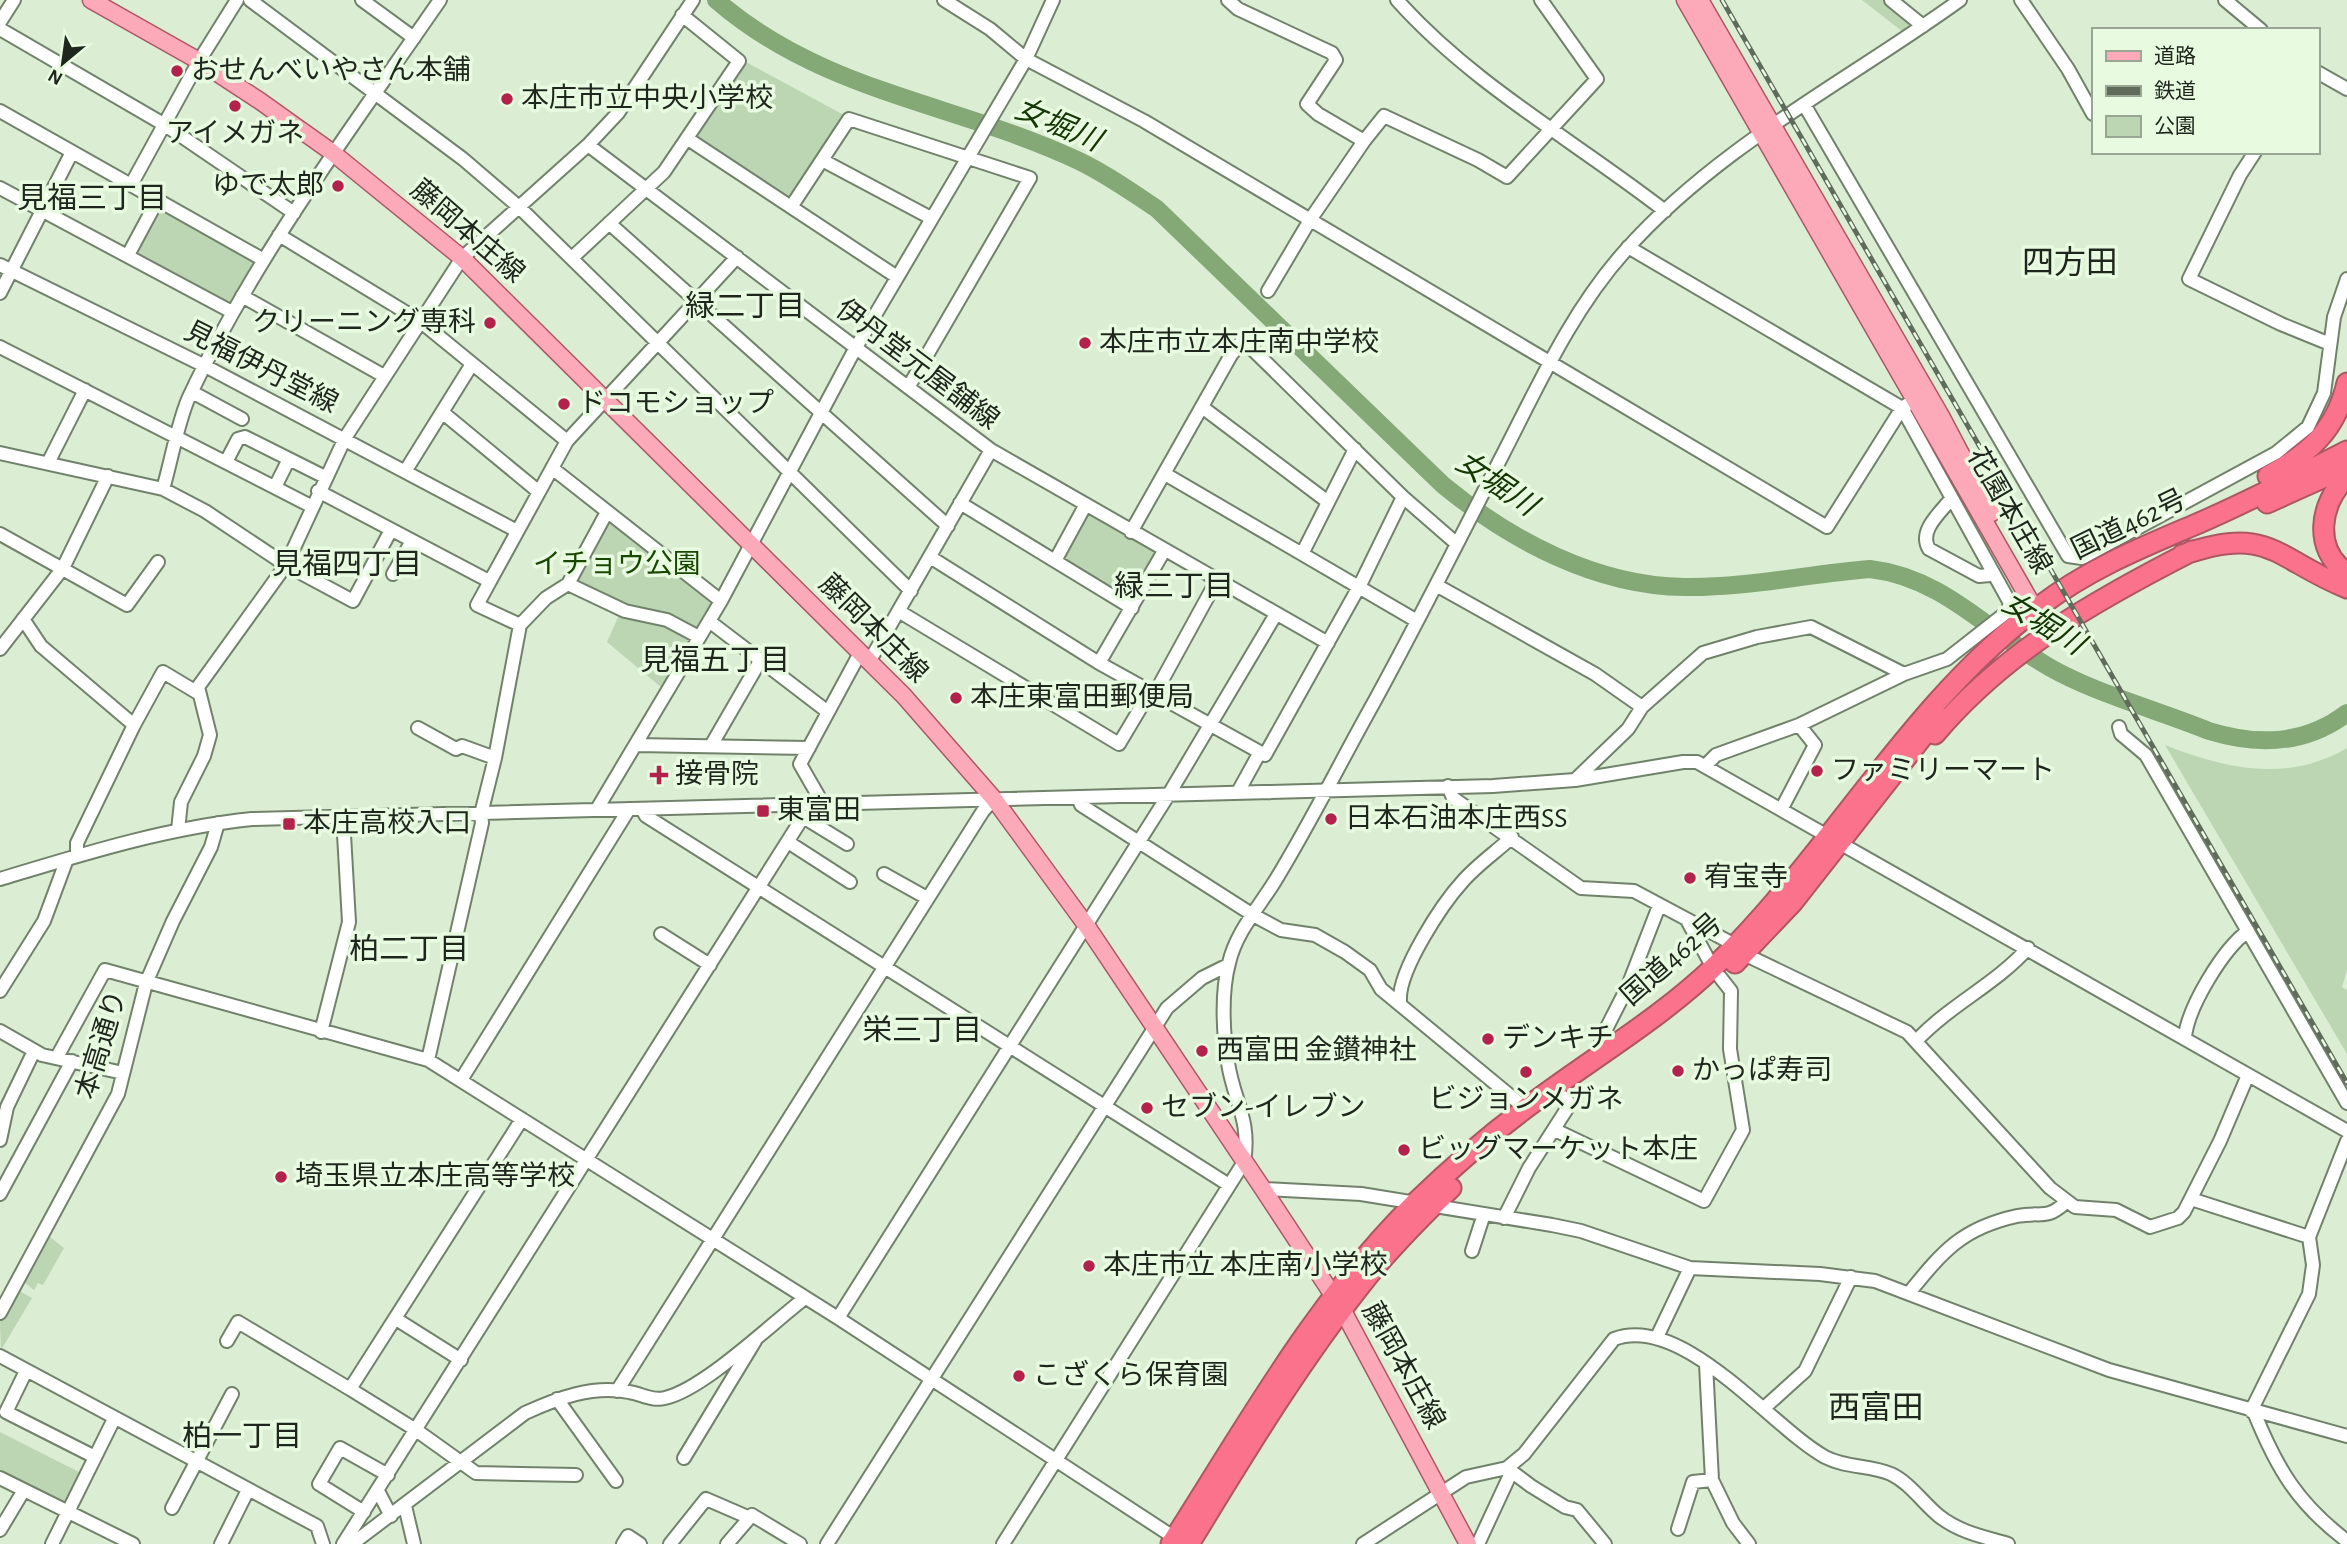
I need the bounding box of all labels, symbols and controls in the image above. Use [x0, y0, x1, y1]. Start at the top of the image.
north arrow [28, 28, 98, 98]
legend [2092, 28, 2319, 154]
text: 道路 [2154, 45, 2196, 67]
place label: おせんべいやさん本舗 [191, 55, 471, 85]
marker: おせんべいやさん本舗 [169, 63, 185, 79]
text: N [45, 65, 66, 88]
text: 鉄道 [2154, 80, 2196, 102]
place label: 本庄市立中央小学校 [521, 83, 773, 113]
marker: 本庄市立中央小学校 [499, 91, 515, 107]
water label: 女堀川 [1011, 92, 1109, 158]
marker: アイメガネ [227, 98, 243, 114]
text: 公園 [2154, 116, 2196, 137]
place label: アイメガネ [166, 119, 304, 148]
place label: ゆで太郎 [212, 170, 324, 200]
street label: 藤岡本庄線 [405, 174, 530, 288]
marker: ゆで太郎 [330, 178, 346, 194]
district label: 見福三丁目 [17, 182, 167, 214]
district label: 四方田 [2022, 246, 2118, 279]
district label: 緑二丁目 [685, 290, 805, 322]
street label: 伊丹堂元屋舗線 [830, 293, 1005, 435]
place label: クリーニング専科 [252, 307, 476, 337]
marker: クリーニング専科 [482, 315, 498, 331]
street label: 見福伊丹堂線 [180, 316, 343, 419]
place label: 本庄市立本庄南中学校 [1099, 327, 1379, 357]
marker: 本庄市立本庄南中学校 [1077, 335, 1093, 351]
place label: ドコモショップ [578, 388, 774, 418]
marker: ドコモショップ [556, 396, 572, 412]
street label: 花園本庄線 [1962, 442, 2058, 579]
water label: 女堀川 [1450, 445, 1545, 523]
street label: 国道462号 [2067, 484, 2191, 565]
district label: 見福四丁目 [272, 548, 422, 580]
park label: イチョウ公園 [533, 550, 701, 579]
street label: 藤岡本庄線 [814, 568, 934, 688]
district label: 緑三丁目 [1114, 570, 1234, 602]
water label: 女堀川 [1997, 586, 2093, 662]
district label: 見福五丁目 [640, 644, 790, 676]
place label: 本庄東富田郵便局 [970, 682, 1194, 712]
marker: 本庄東富田郵便局 [948, 690, 964, 706]
place label: ファミリーマート [1831, 757, 2055, 785]
place label: 接骨院 [675, 759, 759, 789]
marker: ファミリーマート [1809, 763, 1825, 779]
marker: 接骨院 [649, 765, 669, 785]
place label: 東富田 [777, 795, 861, 825]
marker: 東富田 [755, 803, 771, 819]
place label: 日本石油本庄西SS [1345, 803, 1567, 833]
place label: 本庄高校入口 [303, 808, 471, 838]
marker: 日本石油本庄西SS [1323, 811, 1339, 827]
marker: 本庄高校入口 [281, 816, 297, 832]
place label: 宥宝寺 [1704, 862, 1788, 892]
marker: 宥宝寺 [1682, 870, 1698, 886]
street label: 国道462号 [1615, 907, 1728, 1011]
district label: 柏二丁目 [349, 934, 469, 965]
street label: 本高通り [70, 987, 132, 1103]
district label: 栄三丁目 [862, 1014, 982, 1046]
place label: デンキチ [1502, 1023, 1614, 1053]
marker: デンキチ [1480, 1031, 1496, 1047]
place label: 西富田 金鑚神社 [1216, 1035, 1417, 1065]
marker: 西富田 金鑚神社 [1194, 1043, 1210, 1059]
place label: かっぱ寿司 [1692, 1055, 1832, 1085]
marker: かっぱ寿司 [1670, 1063, 1686, 1079]
marker: ビジョンメガネ [1518, 1064, 1534, 1080]
place label: ビジョンメガネ [1428, 1084, 1624, 1114]
place label: セブン-イレブン [1161, 1092, 1366, 1122]
marker: セブン-イレブン [1139, 1100, 1155, 1116]
place label: ビッグマーケット本庄 [1418, 1134, 1698, 1164]
marker: ビッグマーケット本庄 [1396, 1142, 1412, 1158]
place label: 埼玉県立本庄高等学校 [295, 1161, 575, 1191]
marker: 埼玉県立本庄高等学校 [273, 1169, 289, 1185]
place label: 本庄市立 本庄南小学校 [1103, 1250, 1388, 1280]
marker: 本庄市立 本庄南小学校 [1081, 1258, 1097, 1274]
street label: 藤岡本庄線 [1357, 1297, 1451, 1434]
place label: こざくら保育園 [1033, 1359, 1229, 1390]
marker: こざくら保育園 [1011, 1368, 1027, 1384]
district label: 西富田 [1828, 1390, 1924, 1424]
district label: 柏一丁目 [182, 1421, 302, 1452]

